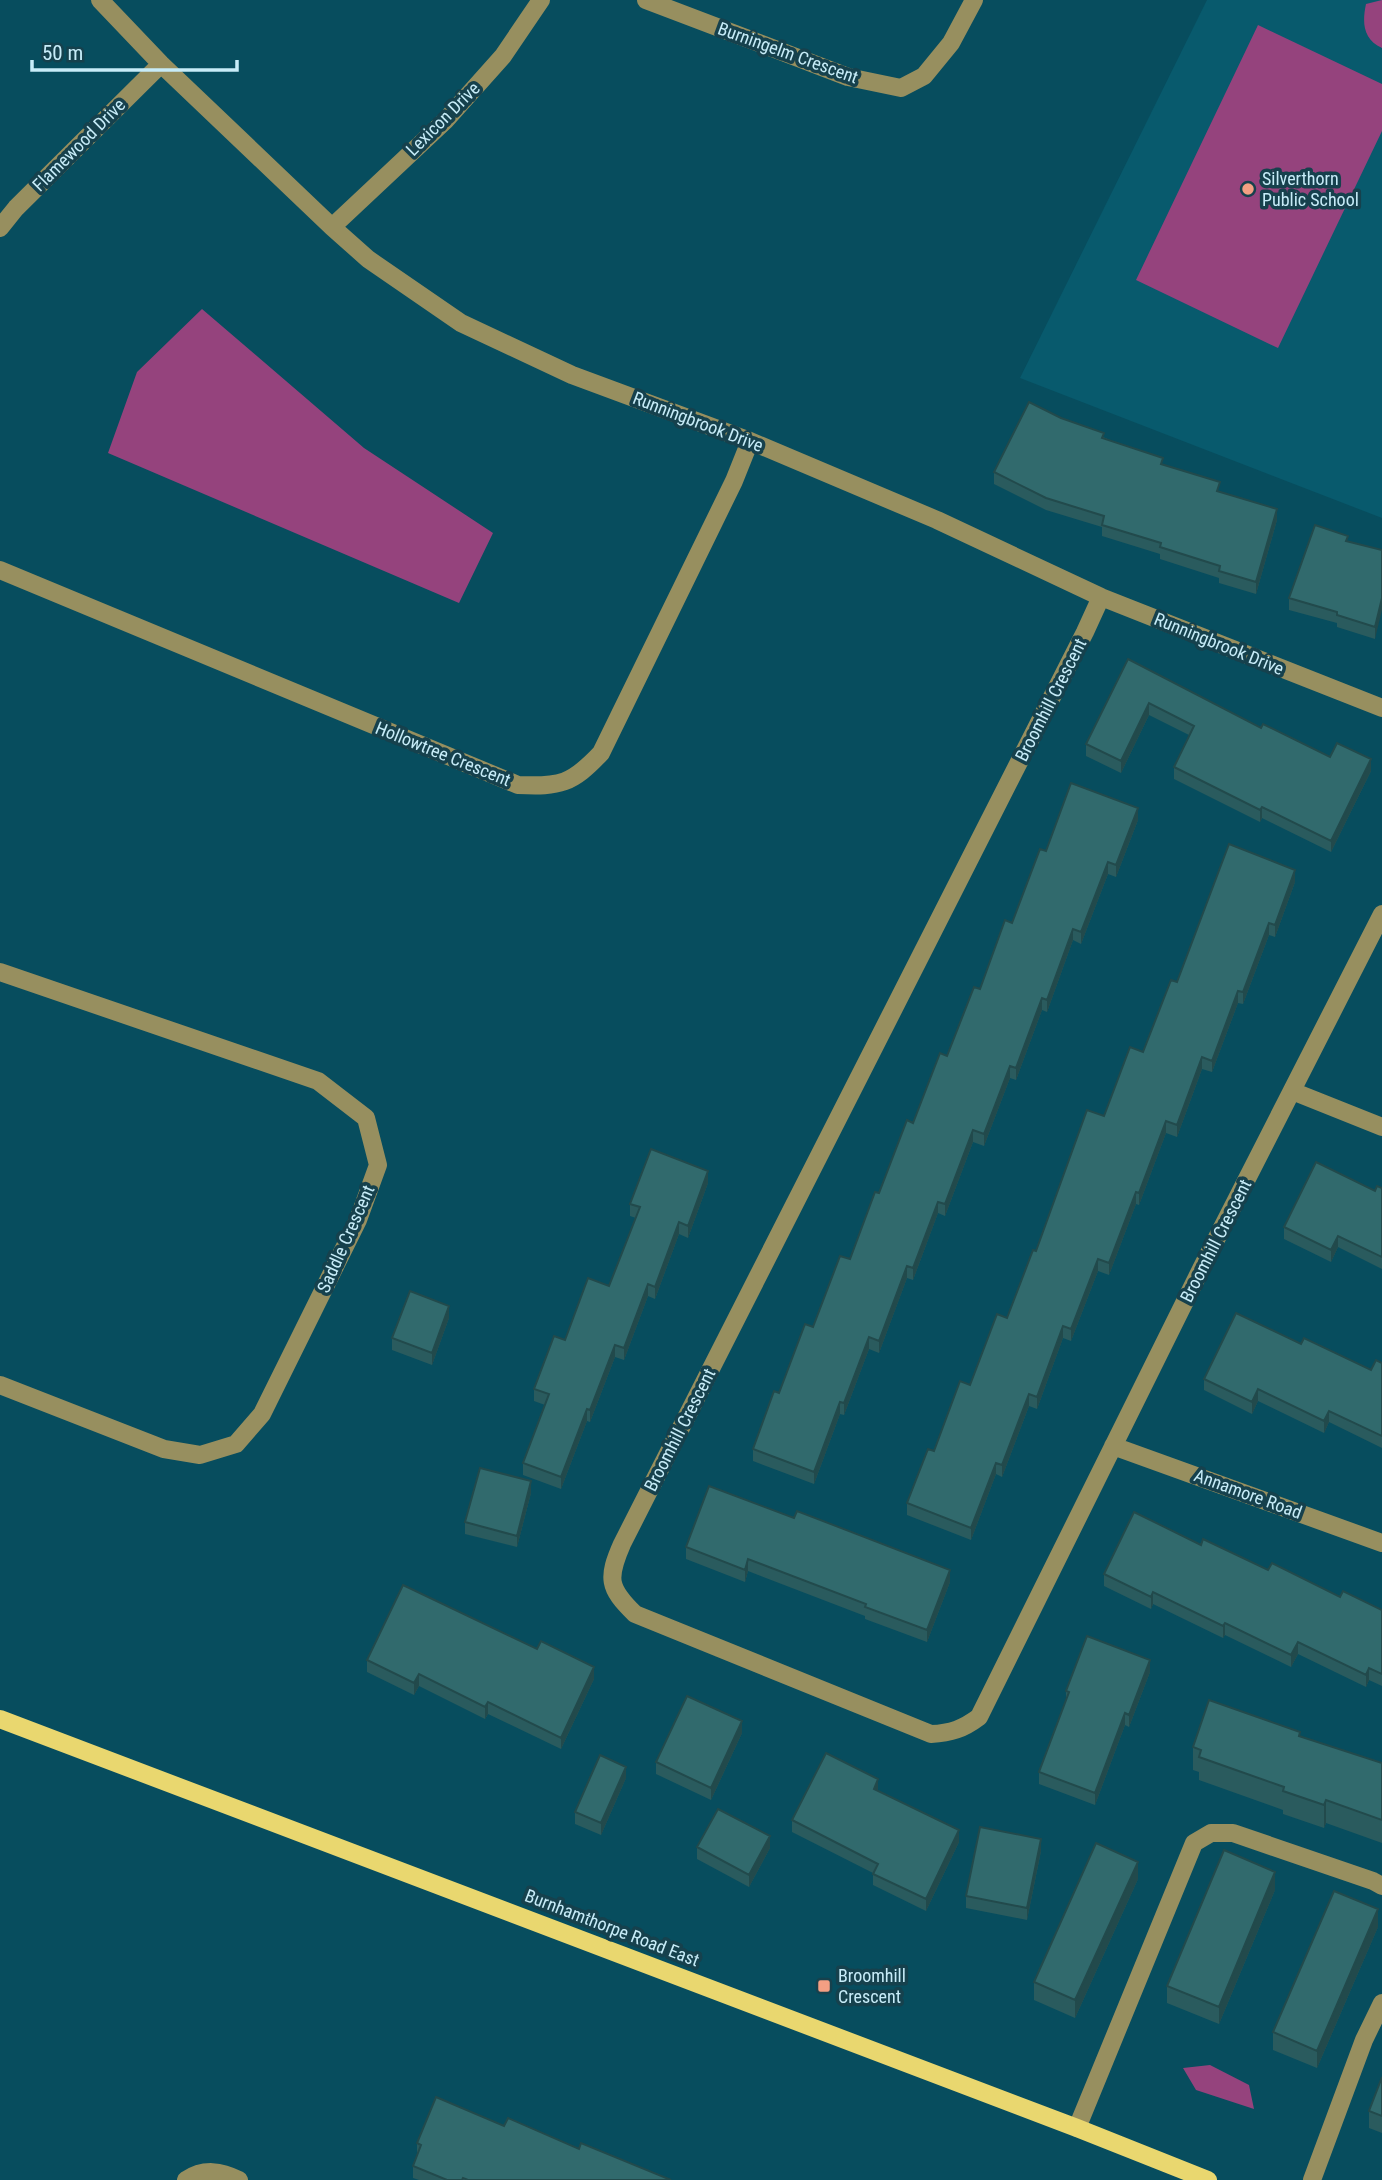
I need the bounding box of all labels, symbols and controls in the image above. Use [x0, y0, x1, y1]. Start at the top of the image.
street label: Burningelm Crescent [715, 17, 861, 88]
scale bar [32, 28, 236, 72]
text: 50 m [42, 41, 83, 65]
street label: Lexicon Drive [402, 78, 484, 160]
street label: Flamewood Drive [28, 94, 129, 195]
place label: Silverthorn Public School [1262, 168, 1359, 210]
marker: Silverthorn Public School [1240, 181, 1256, 197]
street label: Runningbrook Drive [630, 387, 766, 456]
street label: Runningbrook Drive [1151, 608, 1287, 679]
street label: Broomhill Crescent [1011, 635, 1091, 765]
street label: Hollowtree Crescent [373, 717, 514, 790]
street label: Broomhill Crescent [1176, 1176, 1256, 1306]
street label: Saddle Crescent [312, 1182, 379, 1296]
street label: Broomhill Crescent [640, 1365, 720, 1495]
street label: Annamore Road [1191, 1464, 1305, 1523]
street label: Burnhamthorpe Road East [522, 1885, 702, 1970]
place label: Broomhill Crescent [838, 1965, 906, 2007]
marker: Broomhill Crescent [816, 1978, 832, 1994]

